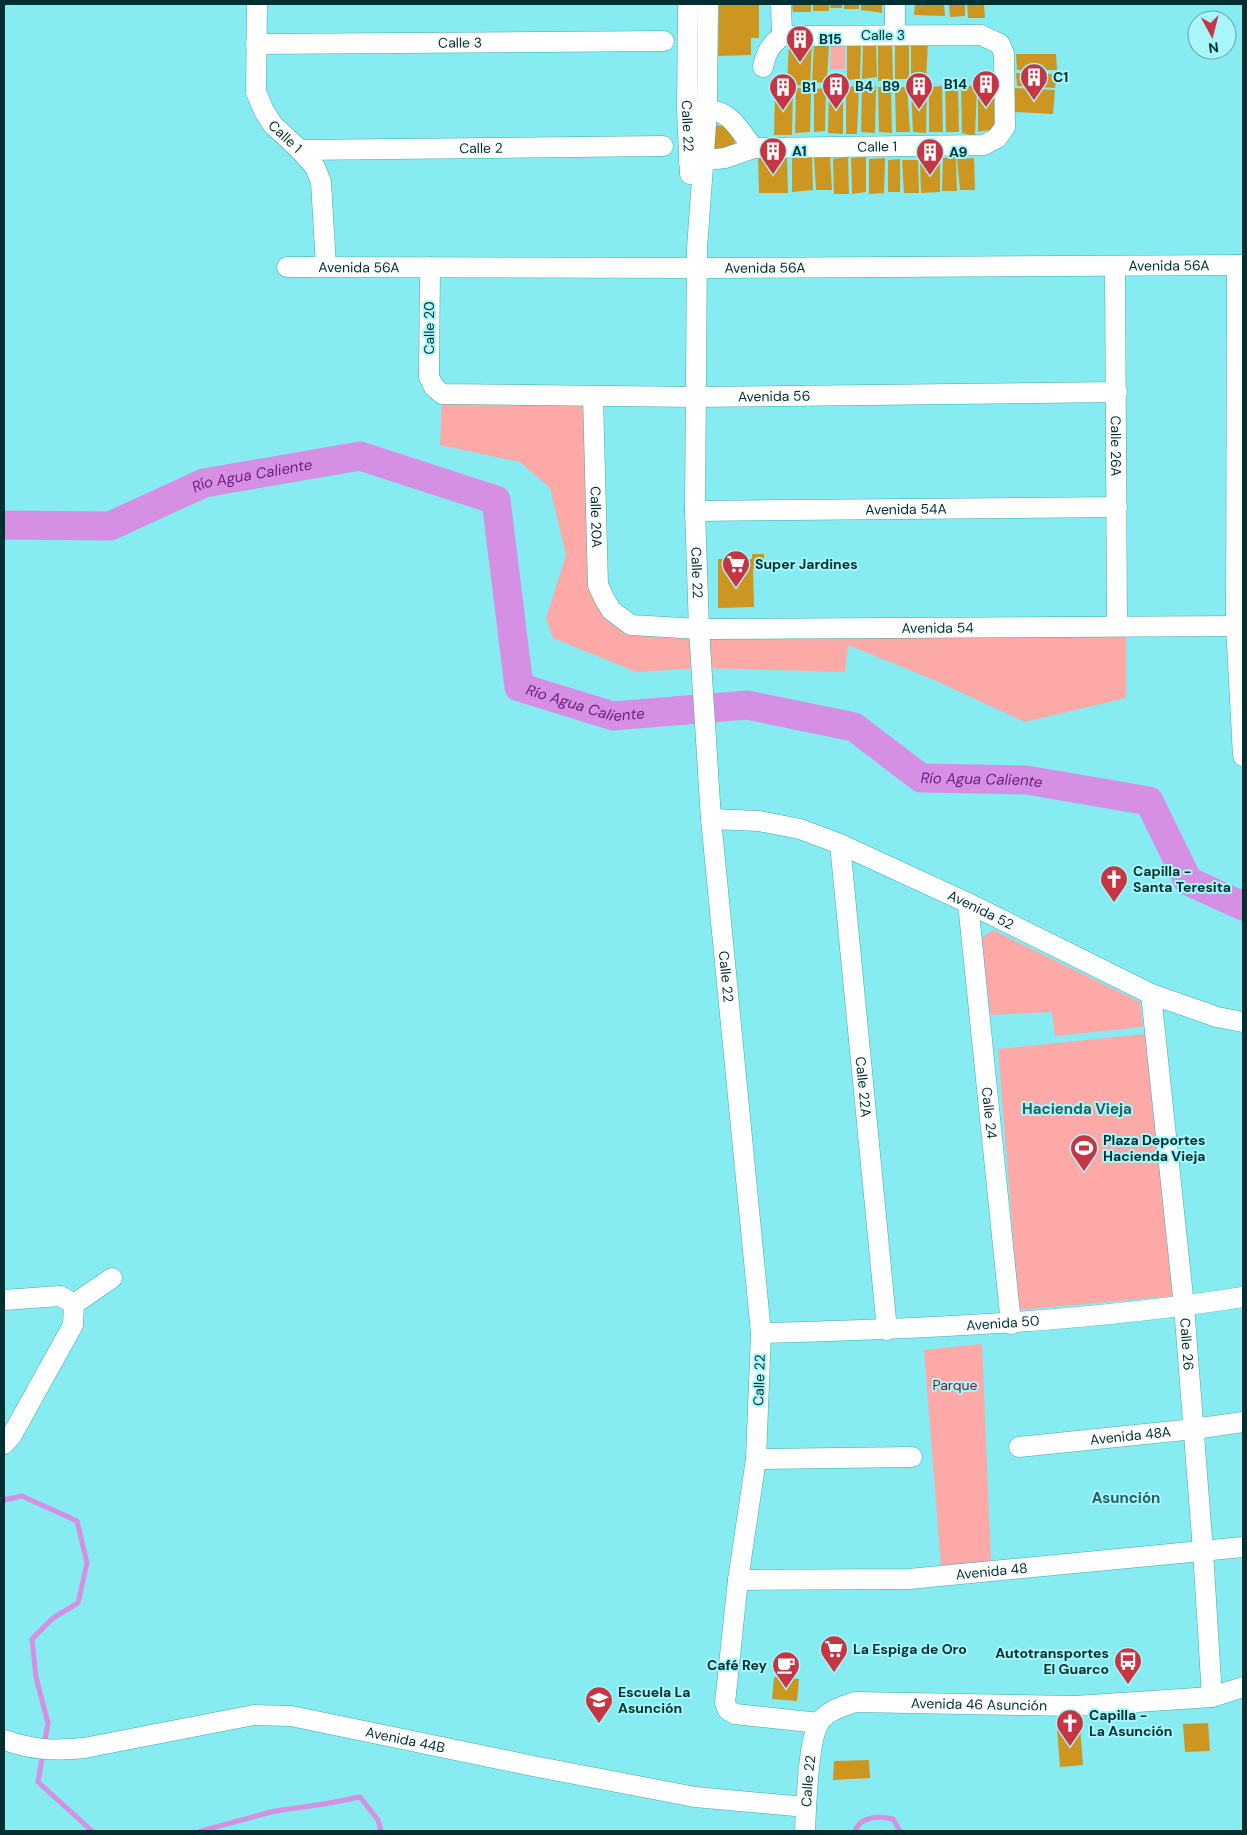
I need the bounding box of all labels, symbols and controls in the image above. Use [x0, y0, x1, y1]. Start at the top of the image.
north arrow [1187, 10, 1237, 60]
building icon: B15 [785, 24, 815, 63]
street label: Calle 3 [861, 26, 905, 44]
place label: B15 [819, 30, 842, 48]
street label: Calle 3 [438, 33, 482, 52]
text: N [1207, 38, 1220, 57]
building icon: C1 [1019, 62, 1049, 101]
place label: C1 [1053, 68, 1068, 86]
building icon: B14 [971, 69, 1001, 108]
building icon: B4 [821, 71, 851, 110]
building icon: B9 [904, 71, 934, 110]
building icon: B1 [768, 72, 798, 111]
place label: B14 [944, 75, 967, 93]
place label: B4 [855, 77, 873, 95]
place label: B9 [882, 77, 900, 95]
place label: B1 [802, 78, 816, 96]
street label: Calle 22 [678, 100, 698, 152]
street label: Calle 1 [264, 116, 306, 157]
building icon: A1 [758, 136, 788, 175]
street label: Calle 1 [857, 137, 897, 156]
building icon: A9 [915, 137, 945, 176]
street label: Calle 2 [459, 139, 503, 157]
place label: A1 [792, 142, 807, 160]
place label: A9 [949, 143, 967, 161]
street label: Avenida 56A [1128, 256, 1210, 275]
street label: Avenida 56A [318, 258, 400, 276]
street label: Avenida 56A [724, 258, 806, 277]
street label: Calle 20 [420, 301, 438, 355]
street label: Avenida 56 [738, 387, 811, 405]
street label: Calle 26A [1107, 415, 1125, 477]
water label: Río Agua Caliente [188, 454, 314, 497]
street label: Calle 20A [586, 486, 606, 548]
street label: Avenida 54A [865, 500, 947, 518]
street label: Calle 22 [687, 546, 707, 599]
supermarket icon: Super Jardines [721, 549, 751, 588]
place label: Super Jardines [755, 555, 858, 573]
street label: Avenida 54 [901, 618, 974, 637]
water label: Río Agua Caliente [523, 680, 646, 726]
water label: Río Agua Caliente [920, 768, 1045, 793]
place label: Capilla - Santa Teresita [1133, 862, 1231, 896]
church icon: Capilla - Santa Teresita [1099, 864, 1129, 903]
street label: Avenida 52 [945, 886, 1017, 933]
street label: Calle 22 [715, 950, 738, 1003]
street label: Calle 22A [852, 1056, 875, 1118]
street label: Calle 24 [978, 1086, 1001, 1140]
district label: Hacienda Vieja [1022, 1099, 1132, 1119]
place label: Plaza Deportes Hacienda Vieja [1103, 1131, 1205, 1165]
sports icon: Plaza Deportes Hacienda Vieja [1069, 1133, 1099, 1172]
street label: Avenida 50 [966, 1311, 1040, 1334]
street label: Calle 26 [1176, 1317, 1198, 1371]
street label: Calle 22 [749, 1354, 769, 1406]
park label: Parque [932, 1376, 978, 1394]
street label: Avenida 48A [1089, 1422, 1172, 1449]
district label: Asunción [1092, 1488, 1160, 1508]
street label: Avenida 48 [955, 1559, 1028, 1583]
supermarket icon: La Espiga de Oro [819, 1634, 849, 1673]
place label: La Espiga de Oro [853, 1640, 967, 1658]
place label: Autotransportes El Guarco [995, 1644, 1109, 1678]
bus stop icon: Autotransportes El Guarco [1113, 1646, 1143, 1685]
cafe icon: Café Rey [771, 1650, 801, 1689]
place label: Café Rey [707, 1656, 768, 1674]
place label: Escuela La Asunción [618, 1683, 690, 1717]
school or university icon: Escuela La Asunción [584, 1685, 614, 1724]
street label: Avenida 46 Asunción [911, 1694, 1047, 1714]
place label: Capilla - La Asunción [1089, 1706, 1172, 1740]
church icon: Capilla - La Asunción [1055, 1708, 1085, 1747]
street label: Avenida 44B [364, 1723, 447, 1757]
street label: Calle 22 [797, 1754, 819, 1808]

